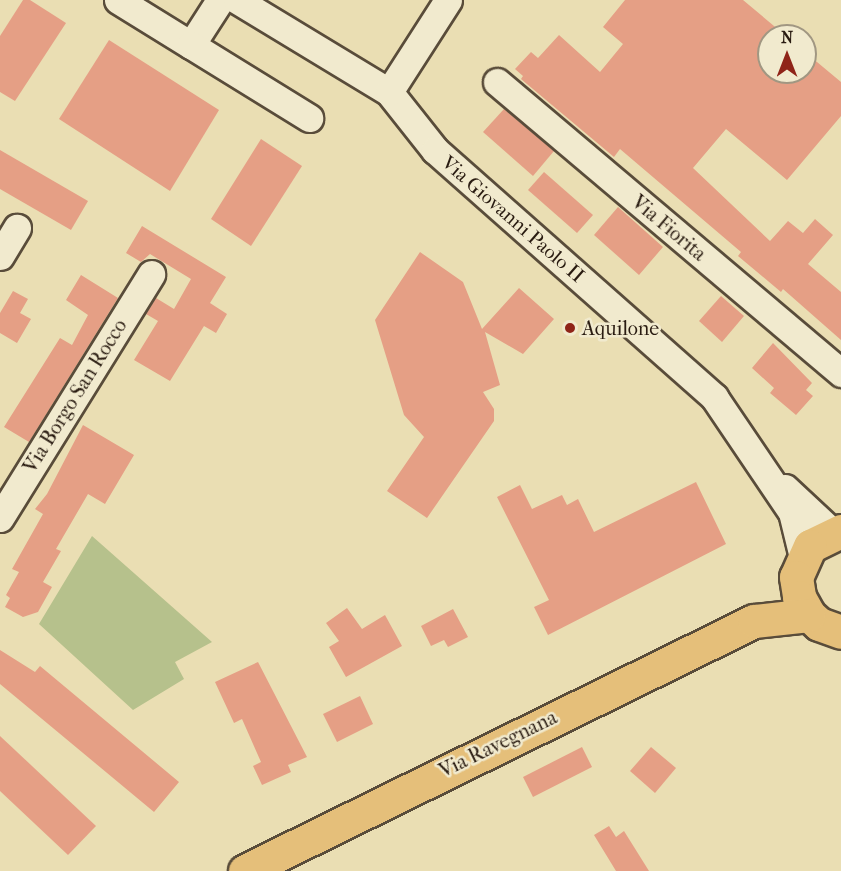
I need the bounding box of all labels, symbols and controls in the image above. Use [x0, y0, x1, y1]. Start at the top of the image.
north arrow [757, 24, 817, 84]
text: N [781, 28, 793, 47]
street label: Via Giovanni Paolo II [437, 151, 589, 287]
street label: Via Fiorita [627, 190, 711, 266]
street label: Via Borgo San Rocco [18, 315, 132, 477]
place label: Aquilone [582, 316, 659, 340]
marker: Aquilone [563, 321, 577, 335]
street label: Via Ravegnana [435, 705, 561, 783]

